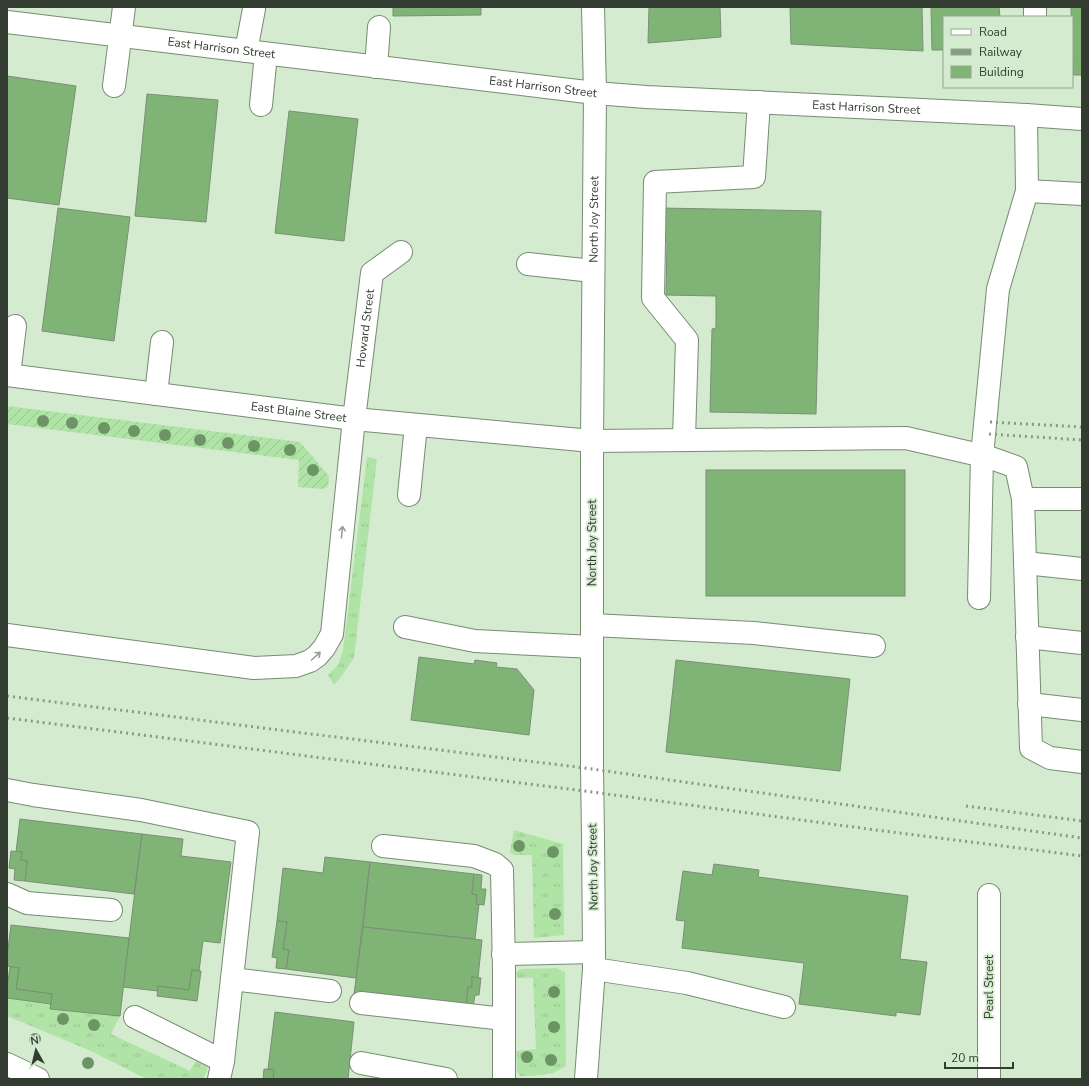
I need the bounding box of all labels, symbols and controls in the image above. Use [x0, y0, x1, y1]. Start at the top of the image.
legend [943, 16, 1073, 88]
text: Road [979, 24, 1007, 40]
street label: East Harrison Street [167, 33, 277, 62]
text: Railway [979, 44, 1023, 60]
text: Building [979, 64, 1024, 80]
street label: East Harrison Street [488, 72, 599, 101]
street label: East Harrison Street [812, 97, 922, 118]
street label: North Joy Street [586, 175, 602, 263]
street label: Howard Street [352, 287, 378, 369]
street label: East Blaine Street [250, 398, 348, 426]
street label: North Joy Street [584, 499, 600, 586]
one-way arrow [338, 526, 346, 539]
one-way arrow [310, 651, 321, 660]
street label: North Joy Street [584, 823, 602, 911]
street label: Pearl Street [981, 954, 997, 1019]
north arrow [16, 1030, 56, 1070]
text: N [30, 1033, 40, 1049]
scale bar [945, 1044, 1013, 1070]
text: 20 m [951, 1050, 979, 1066]

